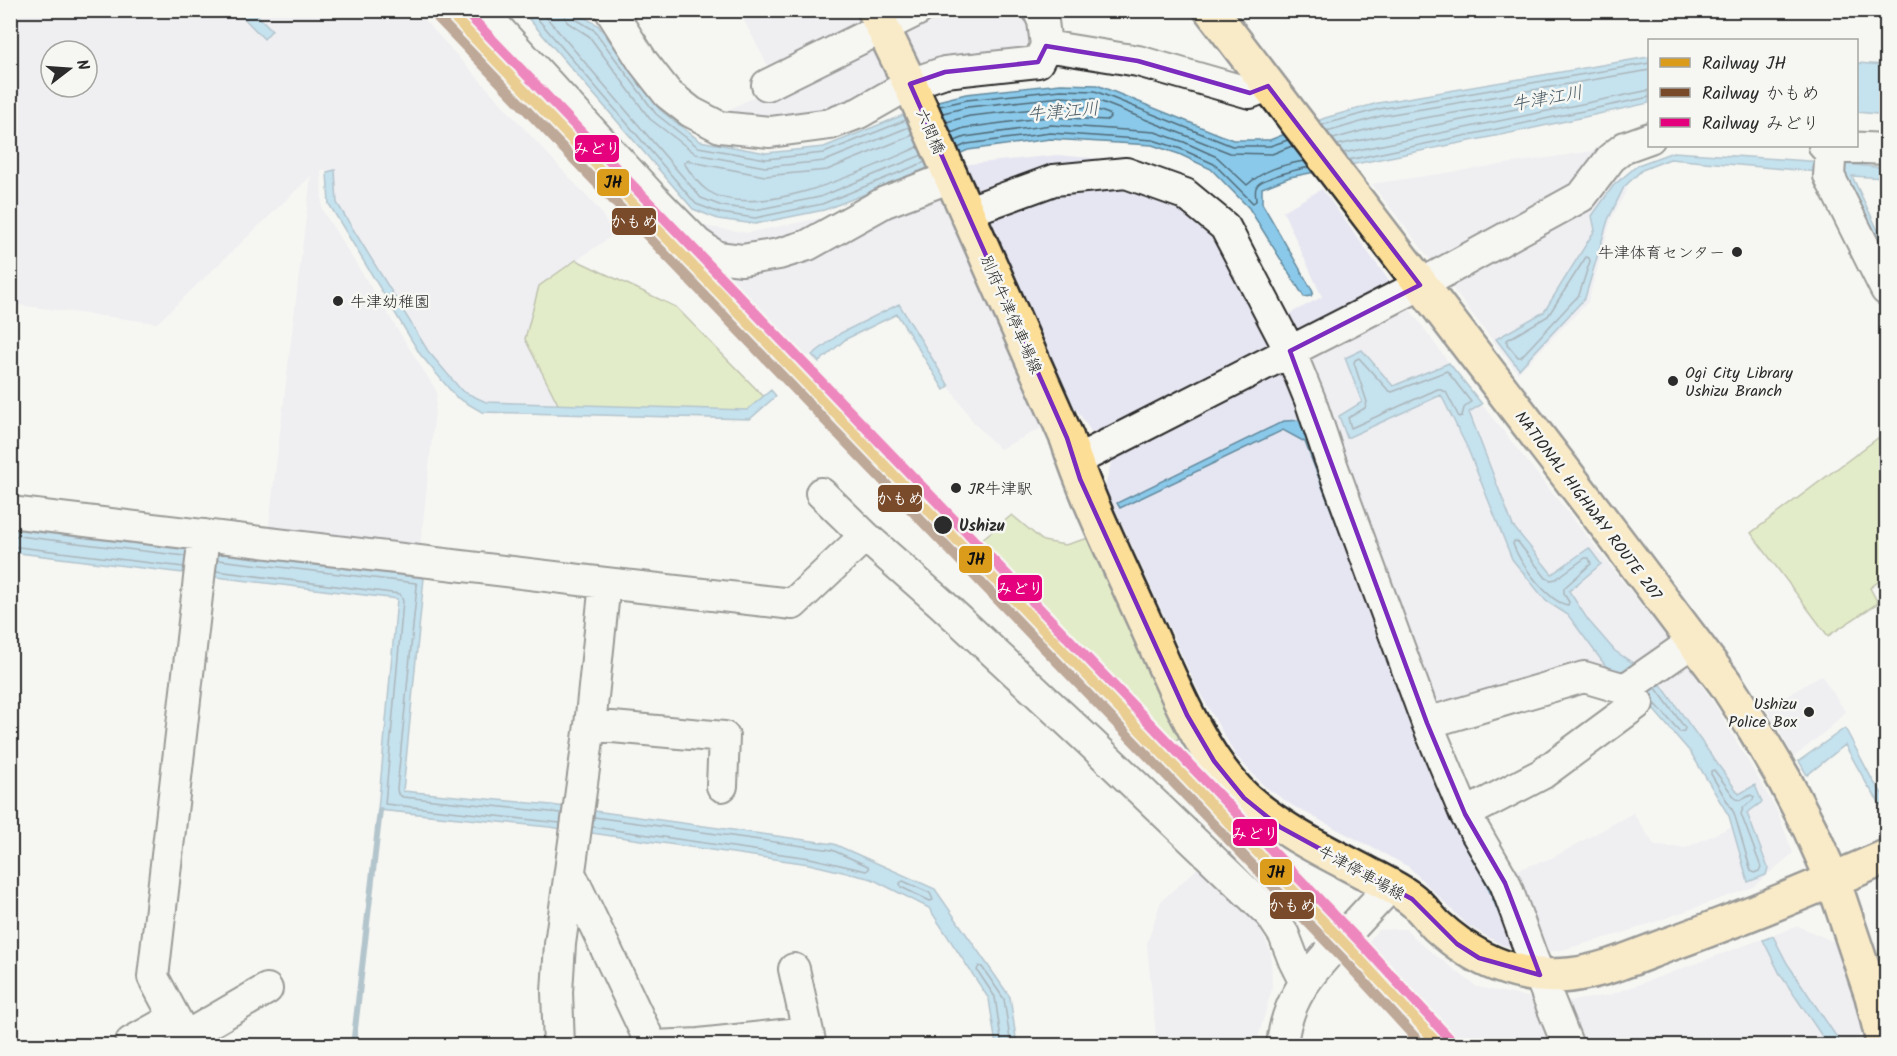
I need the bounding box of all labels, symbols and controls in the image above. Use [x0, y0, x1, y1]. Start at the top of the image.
north arrow [39, 39, 99, 99]
legend [1648, 39, 1858, 147]
text: Railway JH [1702, 50, 1786, 79]
text: N [68, 57, 95, 74]
water label: 牛津江川 [1509, 79, 1585, 120]
text: Railway かもめ [1702, 80, 1820, 109]
water label: 牛津江川 [1026, 95, 1100, 130]
street label: 六間橋 [908, 105, 951, 159]
text: Railway みどり [1702, 110, 1820, 139]
line badge: みどり [574, 134, 620, 163]
text: みどり [573, 137, 621, 162]
line badge: JH [596, 168, 630, 197]
text: JH [604, 171, 622, 196]
line badge: かもめ [611, 207, 657, 236]
text: かもめ [610, 210, 658, 235]
place label: 牛津体育センター [1598, 241, 1725, 266]
marker: 牛津体育センター [1730, 245, 1744, 259]
street label: 別府牛津停車場線 [973, 251, 1048, 378]
place label: 牛津幼稚園 [350, 290, 430, 315]
marker: 牛津幼稚園 [331, 294, 345, 308]
place label: Ogi City Library Ushizu Branch [1685, 361, 1793, 404]
marker: Ogi City Library Ushizu Branch [1666, 374, 1680, 388]
street label: NATIONAL HIGHWAY ROUTE 207 [1508, 406, 1668, 606]
place label: JR牛津駅 [968, 477, 1033, 502]
marker: JR牛津駅 [949, 481, 963, 495]
line badge: かもめ [877, 484, 923, 513]
text: かもめ [876, 487, 924, 512]
marker: Ushizu [932, 514, 954, 536]
place label: Ushizu [959, 514, 1005, 539]
line badge: JH [958, 545, 993, 574]
text: JH [967, 548, 985, 573]
line badge: みどり [997, 574, 1043, 602]
text: みどり [996, 577, 1044, 602]
place label: Ushizu Police Box [1728, 692, 1798, 735]
marker: Ushizu Police Box [1802, 705, 1816, 719]
line badge: みどり [1232, 818, 1278, 847]
text: みどり [1231, 822, 1279, 847]
street label: 牛津停車場線 [1313, 839, 1409, 908]
line badge: JH [1259, 858, 1293, 886]
text: JH [1267, 861, 1285, 886]
line badge: かもめ [1269, 891, 1315, 920]
text: かもめ [1268, 894, 1316, 919]

